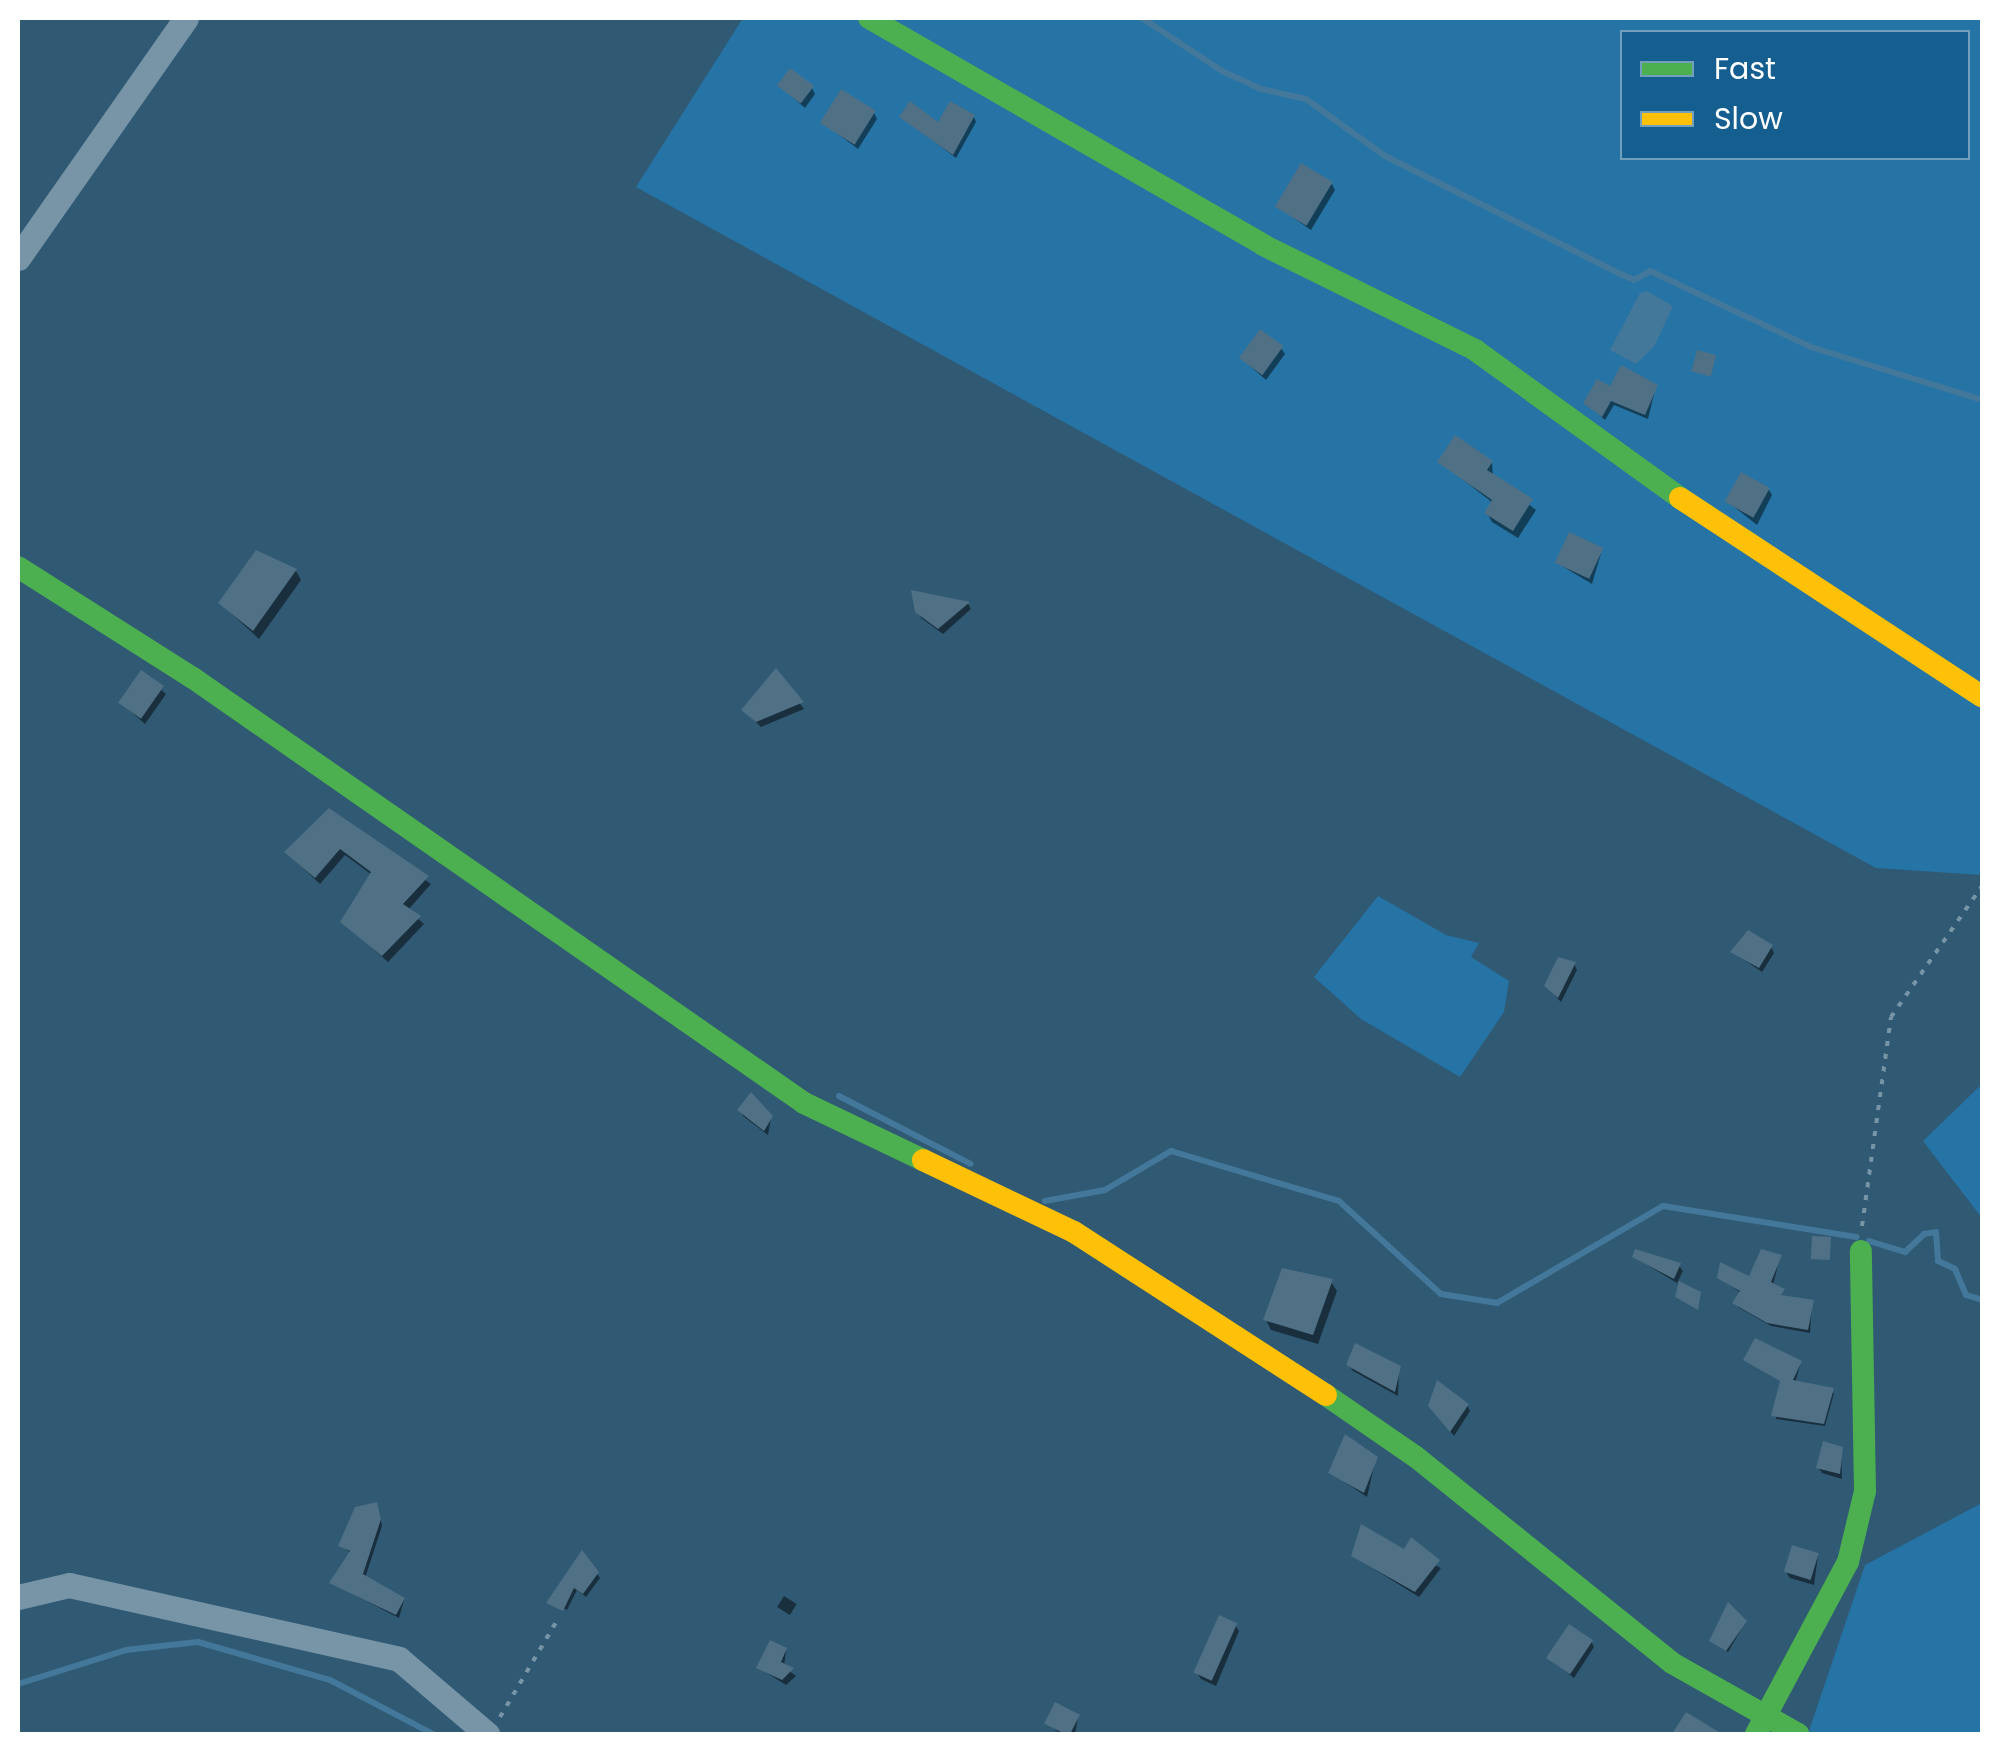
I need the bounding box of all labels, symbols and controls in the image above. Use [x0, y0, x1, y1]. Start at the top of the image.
legend [1620, 30, 1970, 160]
text: Fast [1714, 47, 1776, 90]
text: Slow [1714, 97, 1783, 140]

